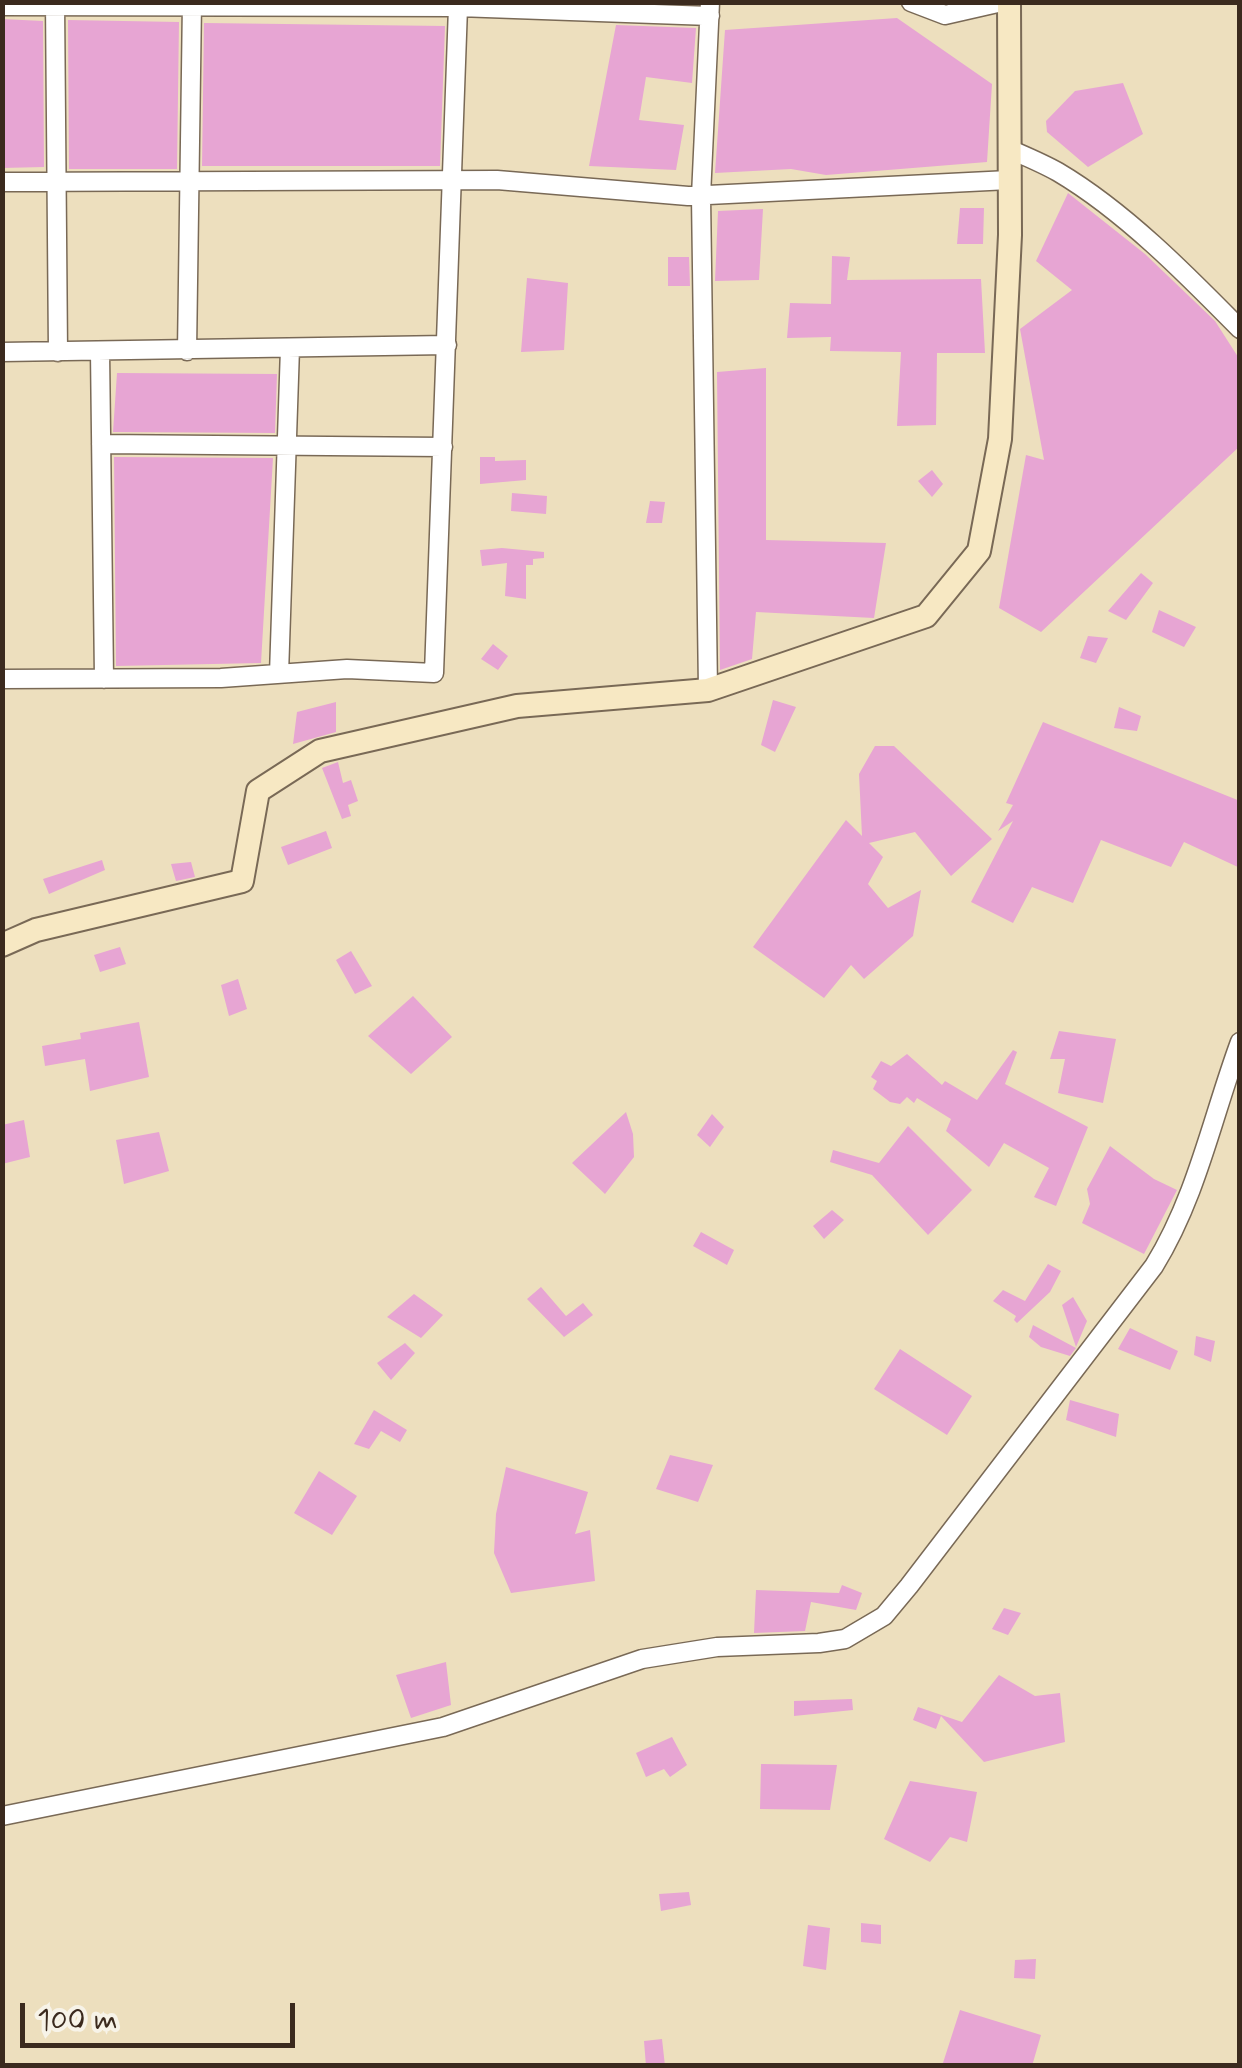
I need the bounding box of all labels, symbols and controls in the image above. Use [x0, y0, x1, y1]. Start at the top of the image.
scale bar [25, 1983, 300, 2045]
text: 100 m [37, 2001, 118, 2040]

